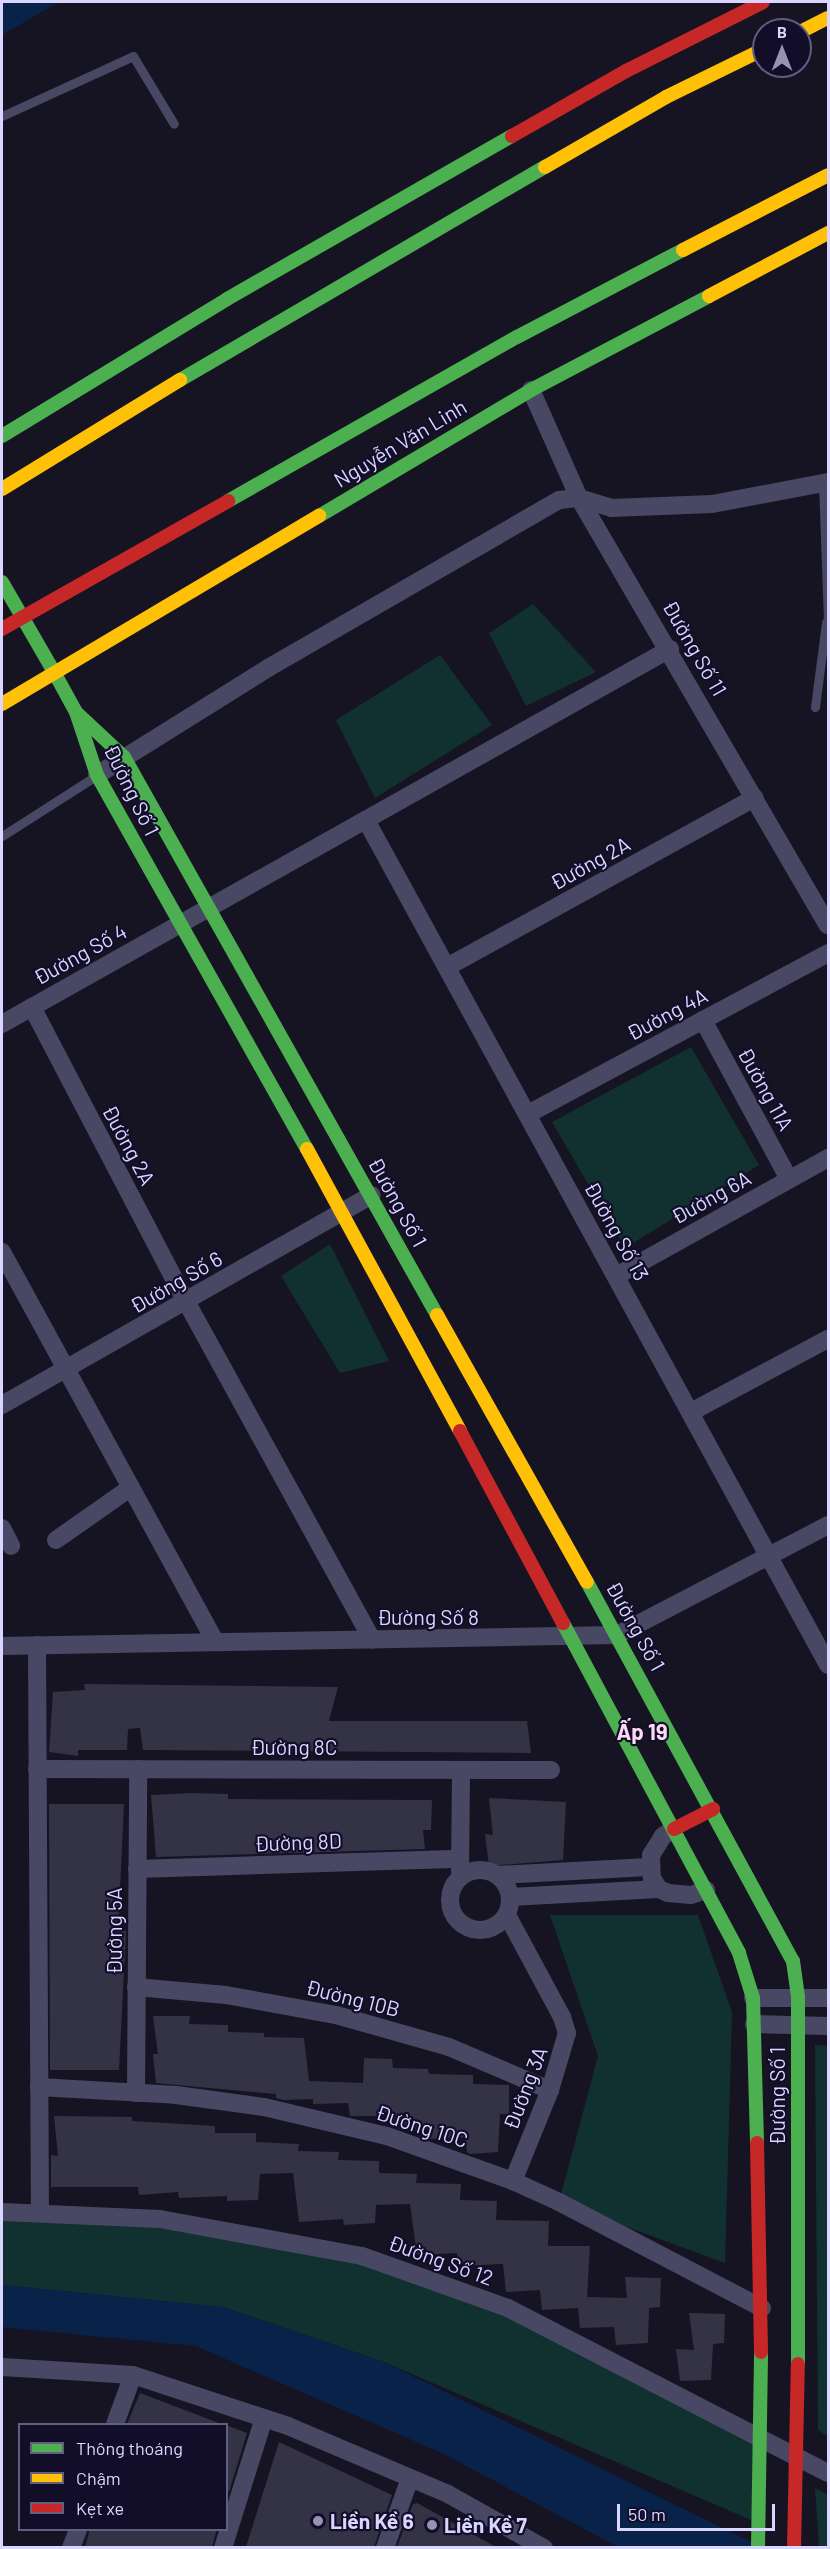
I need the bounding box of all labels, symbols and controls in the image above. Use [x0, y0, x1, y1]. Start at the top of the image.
north arrow [752, 18, 812, 78]
text: B [777, 22, 787, 41]
street label: Nguyễn Văn Linh [329, 394, 471, 492]
street label: Đường Số 11 [658, 596, 732, 700]
street label: Đường Số 1 [99, 740, 165, 840]
street label: Đường 2A [546, 831, 634, 895]
street label: Đường Số 4 [29, 918, 131, 990]
street label: Đường 4A [622, 982, 712, 1046]
street label: Đường 11A [733, 1043, 799, 1135]
street label: Đường 2A [97, 1101, 161, 1189]
street label: Đường Số 1 [363, 1153, 433, 1251]
street label: Đường 6A [667, 1165, 755, 1229]
street label: Đường Số 13 [579, 1177, 655, 1285]
street label: Đường Số 6 [126, 1246, 226, 1318]
street label: Đường Số 1 [601, 1577, 671, 1675]
street label: Đường Số 8 [377, 1604, 479, 1630]
district label: Ấp 19 [616, 1719, 668, 1745]
street label: Đường 8C [250, 1734, 338, 1760]
street label: Đường 8D [254, 1828, 342, 1856]
street label: Đường 5A [101, 1888, 127, 1974]
street label: Đường 10B [303, 1974, 403, 2022]
street label: Đường 3A [498, 2043, 552, 2133]
street label: Đường Số 1 [764, 2047, 790, 2145]
street label: Đường 10C [373, 2099, 471, 2153]
street label: Đường Số 12 [385, 2229, 497, 2291]
legend [18, 2423, 228, 2531]
text: Thông thoáng [76, 2437, 183, 2459]
text: Chậm [76, 2467, 121, 2489]
scale bar [620, 2492, 778, 2530]
text: Kẹt xe [76, 2497, 124, 2519]
text: 50 m [628, 2503, 666, 2525]
place label: Liền Kề 6 [330, 2508, 414, 2534]
place label: Liền Kề 7 [444, 2512, 527, 2538]
marker: Liền Kề 6 [311, 2514, 325, 2528]
marker: Liền Kề 7 [425, 2518, 439, 2532]

